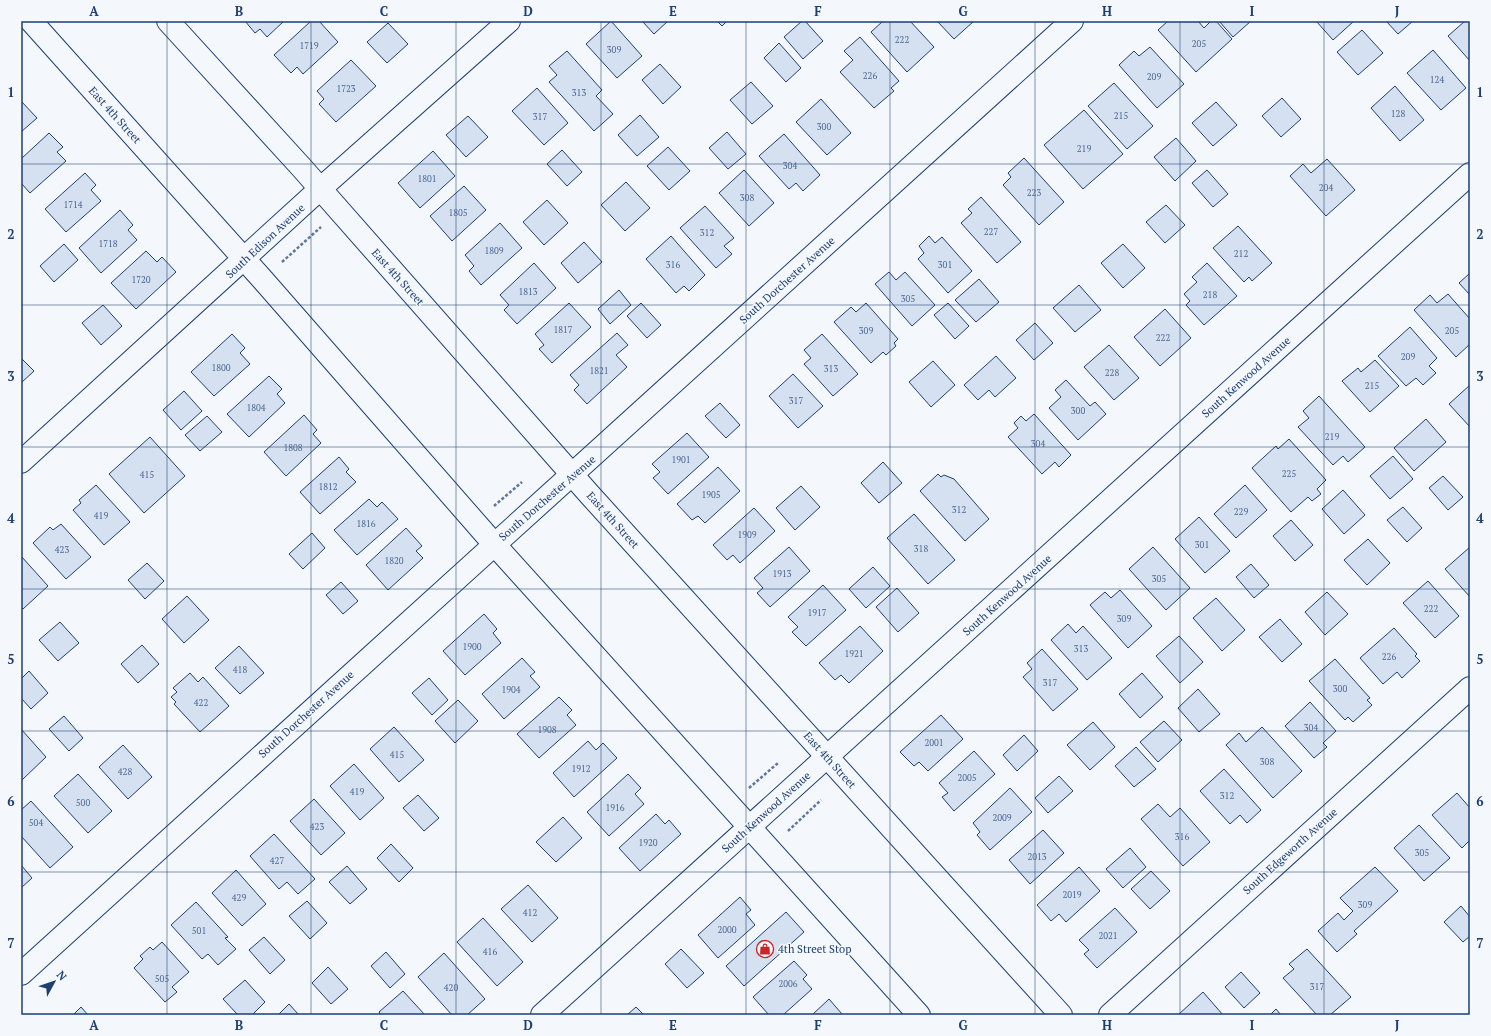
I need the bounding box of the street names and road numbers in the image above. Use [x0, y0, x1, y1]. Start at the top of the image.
street label: East 4th Street [86, 84, 144, 146]
street label: South Edison Avenue [222, 200, 308, 281]
street label: South Dorchester Avenue [736, 233, 838, 327]
street label: East 4th Street [369, 246, 427, 308]
street label: South Kenwood Avenue [1199, 333, 1294, 421]
street label: South Dorchester Avenue [496, 452, 599, 544]
street label: East 4th Street [584, 489, 642, 551]
street label: South Kenwood Avenue [960, 551, 1055, 639]
street label: South Dorchester Avenue [255, 667, 357, 761]
street label: East 4th Street [801, 729, 859, 791]
street label: South Kenwood Avenue [719, 768, 814, 856]
street label: South Edgeworth Avenue [1240, 805, 1341, 897]

